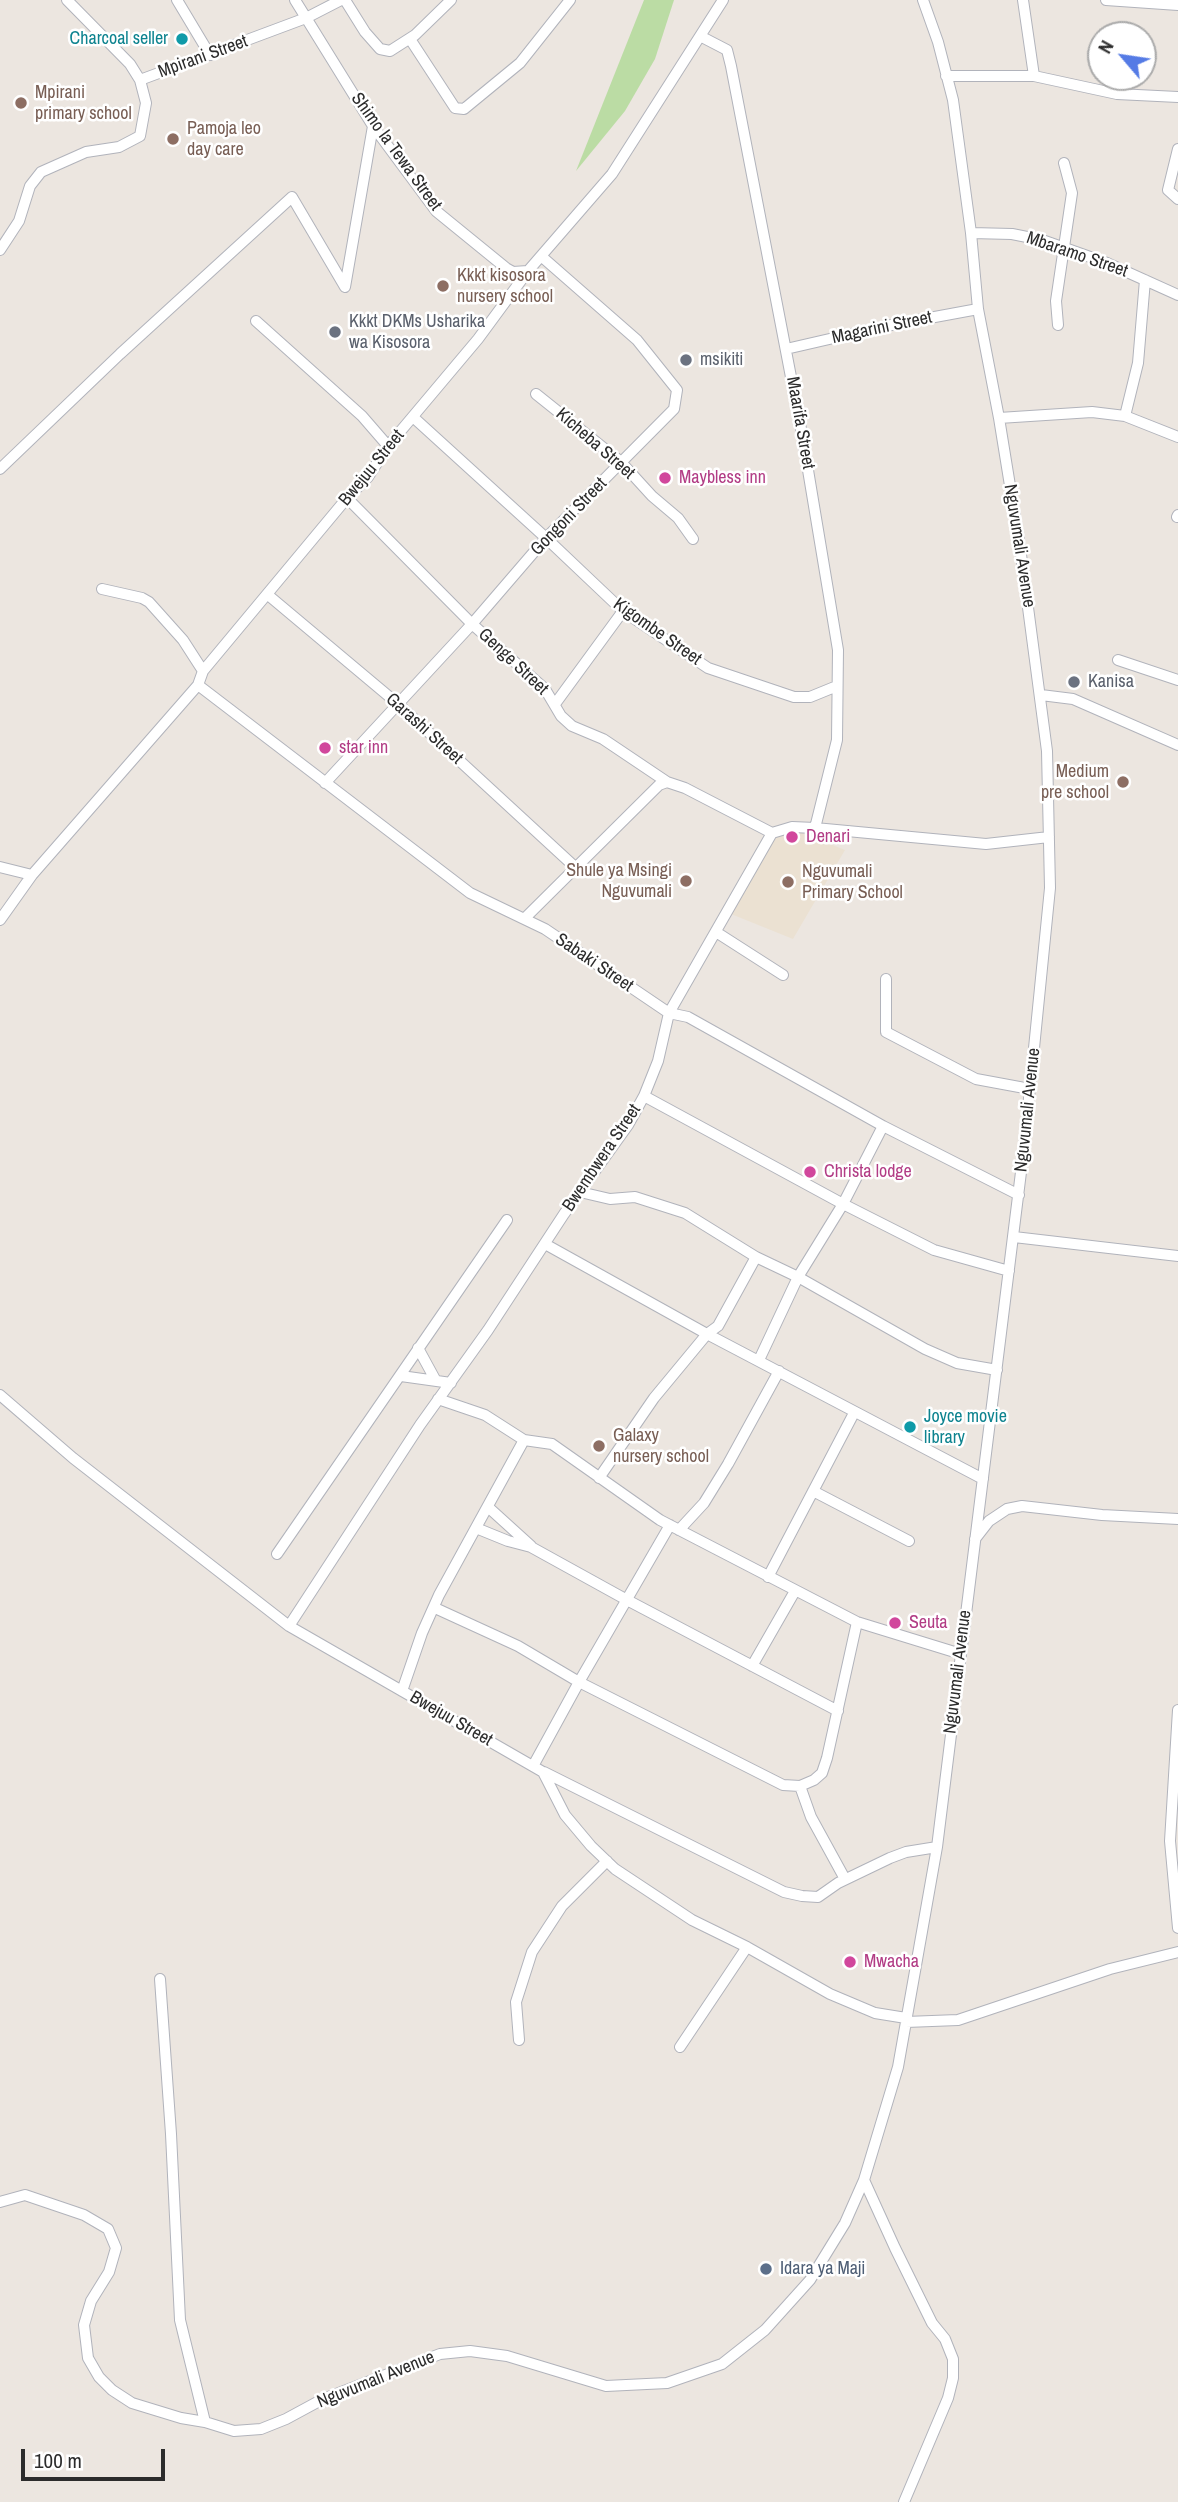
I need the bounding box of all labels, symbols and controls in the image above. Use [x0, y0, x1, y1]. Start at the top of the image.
north arrow [1087, 21, 1157, 91]
place label: Charcoal seller [70, 28, 168, 50]
street label: Mpirani Street [155, 31, 251, 83]
marker: Charcoal seller [174, 31, 190, 47]
text: N [1091, 36, 1119, 58]
place label: Mpirani primary school [35, 82, 132, 124]
street label: Shimo la Tewa Street [346, 89, 446, 215]
marker: Mpirani primary school [13, 95, 29, 111]
place label: Pamoja leo day care [187, 118, 261, 160]
marker: Pamoja leo day care [165, 131, 181, 147]
street label: Mbaramo Street [1023, 228, 1131, 282]
place label: Kkkt kisosora nursery school [457, 265, 553, 308]
marker: Kkkt kisosora nursery school [435, 278, 451, 294]
street label: Magarini Street [830, 307, 934, 349]
place label: Kkkt DKMs Usharika wa Kisosora [349, 311, 485, 354]
marker: Kkkt DKMs Usharika wa Kisosora [327, 324, 343, 340]
place label: msikiti [700, 349, 743, 371]
marker: msikiti [678, 352, 694, 368]
street label: Maarifa Street [781, 375, 819, 471]
street label: Kicheba Street [551, 404, 639, 484]
street label: Bwejuu Street [335, 425, 409, 511]
place label: Maybless inn [679, 467, 766, 489]
marker: Maybless inn [657, 470, 673, 486]
street label: Gongoni Street [526, 473, 612, 561]
street label: Nguvumali Avenue [999, 483, 1039, 609]
street label: Kigombe Street [609, 594, 705, 670]
street label: Genge Street [474, 624, 552, 700]
place label: Kanisa [1088, 671, 1134, 693]
marker: Kanisa [1066, 674, 1082, 690]
street label: Garashi Street [381, 689, 467, 769]
place label: star inn [339, 737, 388, 759]
marker: star inn [317, 740, 333, 756]
place label: Medium pre school [1041, 761, 1109, 804]
marker: Medium pre school [1115, 774, 1131, 790]
place label: Denari [806, 826, 850, 848]
marker: Denari [784, 829, 800, 845]
place label: Shule ya Msingi Nguvumali [566, 860, 672, 903]
place label: Nguvumali Primary School [802, 861, 903, 903]
marker: Shule ya Msingi Nguvumali [678, 873, 694, 889]
marker: Nguvumali Primary School [780, 874, 796, 890]
street label: Sabaki Street [551, 929, 637, 997]
street label: Nguvumali Avenue [1011, 1047, 1045, 1173]
street label: Bwembwera Street [558, 1100, 646, 1216]
place label: Christa lodge [824, 1161, 912, 1183]
marker: Christa lodge [802, 1164, 818, 1180]
place label: Joyce movie library [924, 1406, 1007, 1448]
marker: Joyce movie library [902, 1419, 918, 1435]
place label: Galaxy nursery school [613, 1425, 709, 1468]
marker: Galaxy nursery school [591, 1438, 607, 1454]
street label: Nguvumali Avenue [940, 1609, 976, 1735]
place label: Seuta [909, 1612, 948, 1634]
marker: Seuta [887, 1615, 903, 1631]
street label: Bwejuu Street [406, 1687, 496, 1751]
place label: Mwacha [864, 1951, 919, 1973]
marker: Mwacha [842, 1954, 858, 1970]
place label: Idara ya Maji [780, 2258, 865, 2280]
marker: Idara ya Maji [758, 2261, 774, 2277]
street label: Nguvumali Avenue [314, 2347, 438, 2413]
scale bar [24, 2436, 168, 2480]
text: 100 m [34, 2446, 82, 2475]

